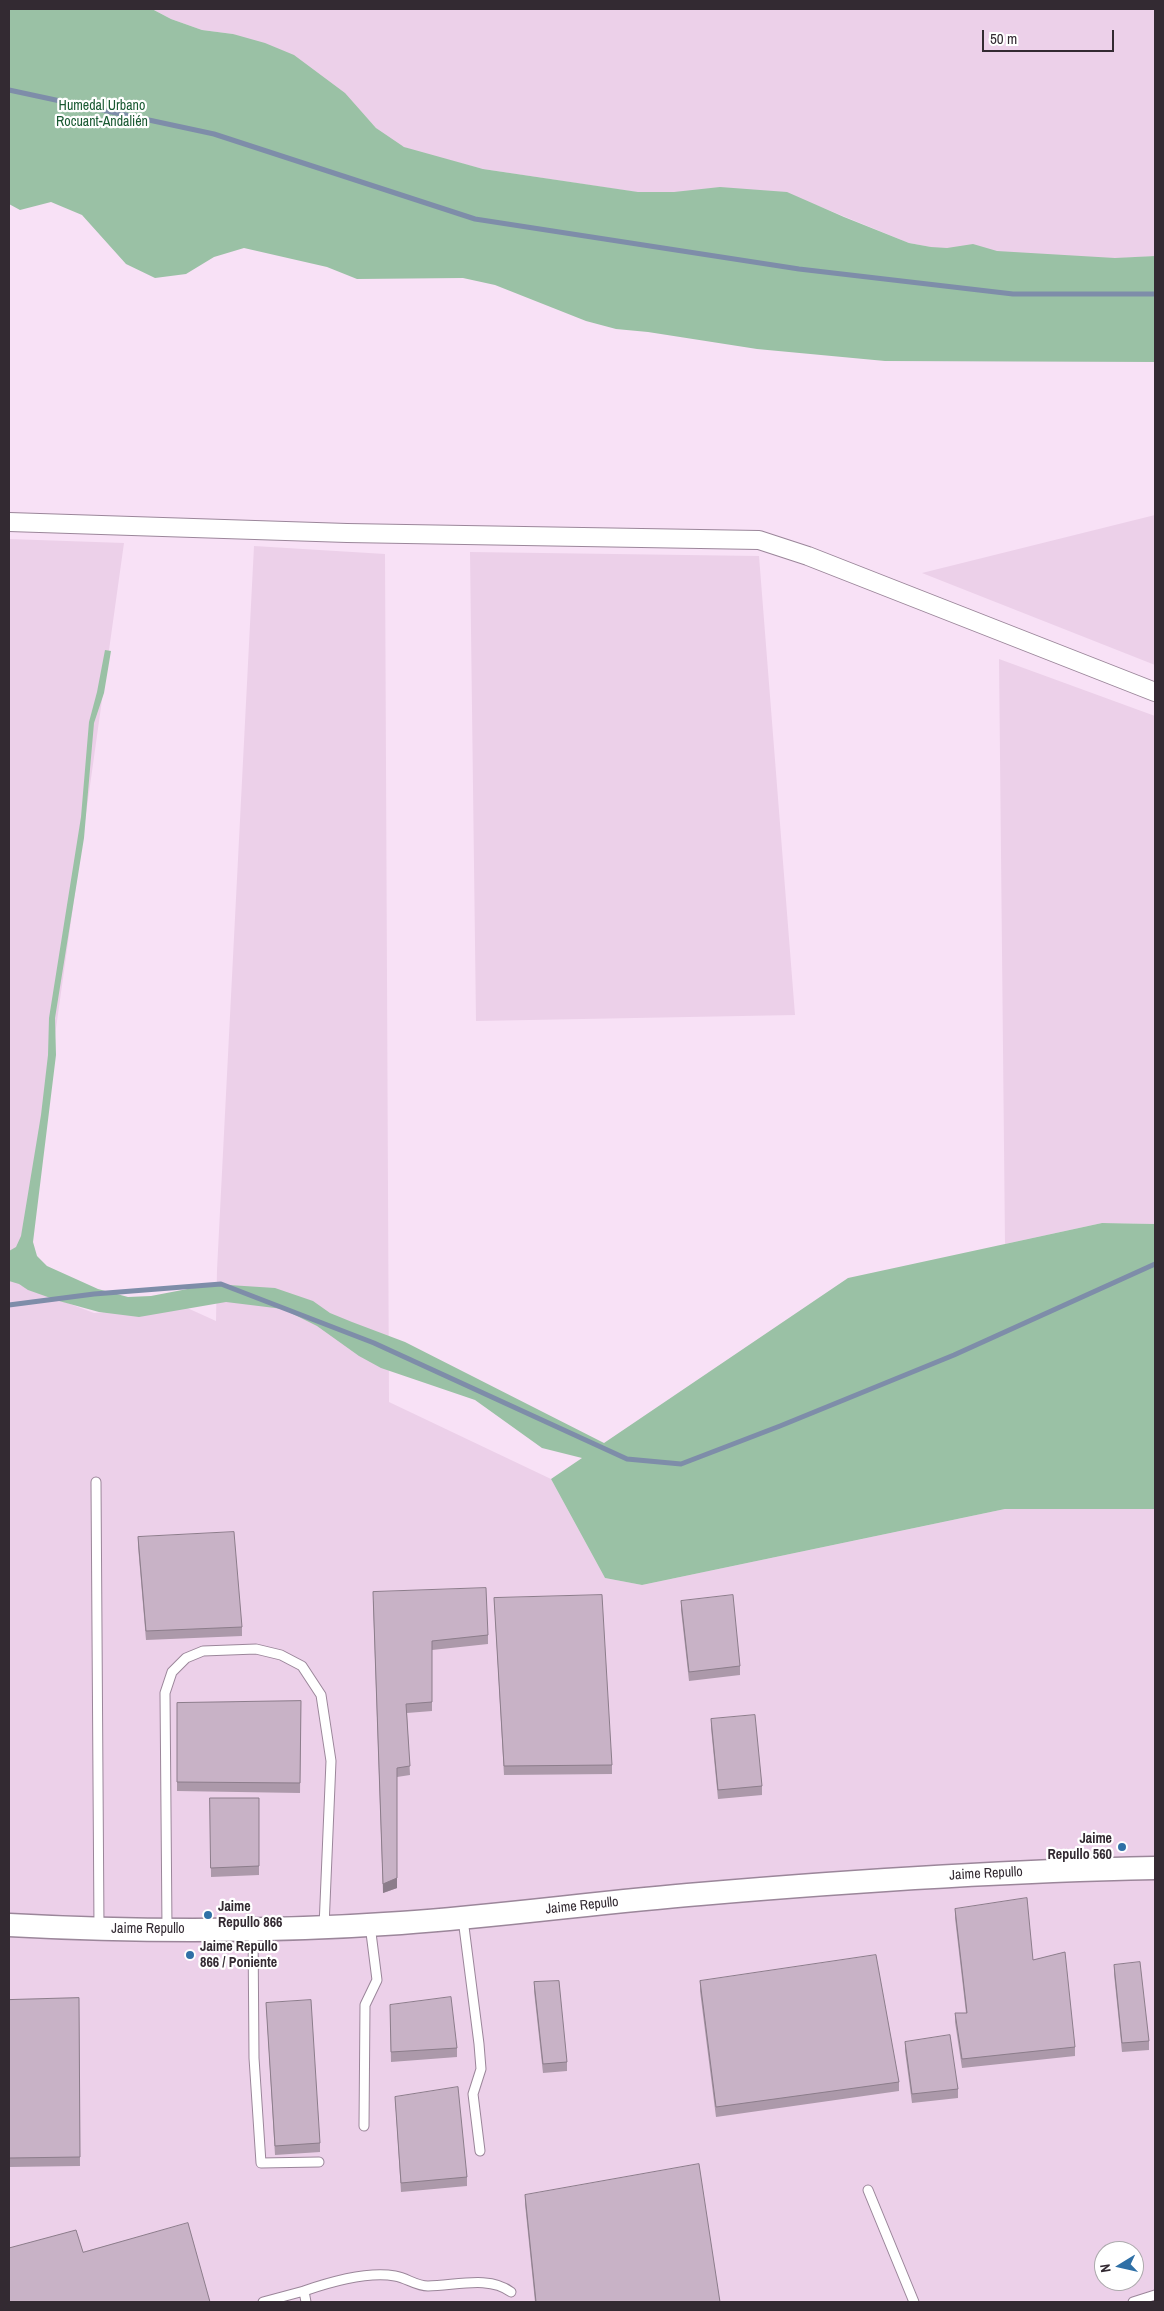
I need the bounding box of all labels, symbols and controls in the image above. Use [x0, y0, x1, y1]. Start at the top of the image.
scale bar [984, 20, 1116, 52]
text: 50 m [990, 28, 1017, 49]
park label: Humedal Urbano Rocuant-Andalién [56, 98, 148, 130]
place label: Jaime Repullo 560 [1048, 1831, 1112, 1864]
marker: Jaime Repullo 560 [1116, 1841, 1128, 1853]
street label: Jaime Repullo [949, 1864, 1023, 1884]
street label: Jaime Repullo [545, 1894, 619, 1918]
place label: Jaime Repullo 866 [218, 1899, 282, 1931]
marker: Jaime Repullo 866 [202, 1909, 214, 1921]
street label: Jaime Repullo [111, 1921, 185, 1937]
place label: Jaime Repullo 866 / Poniente [200, 1939, 278, 1971]
marker: Jaime Repullo 866 / Poniente [184, 1949, 196, 1961]
north arrow [1094, 2241, 1144, 2291]
text: N [1096, 2263, 1115, 2274]

